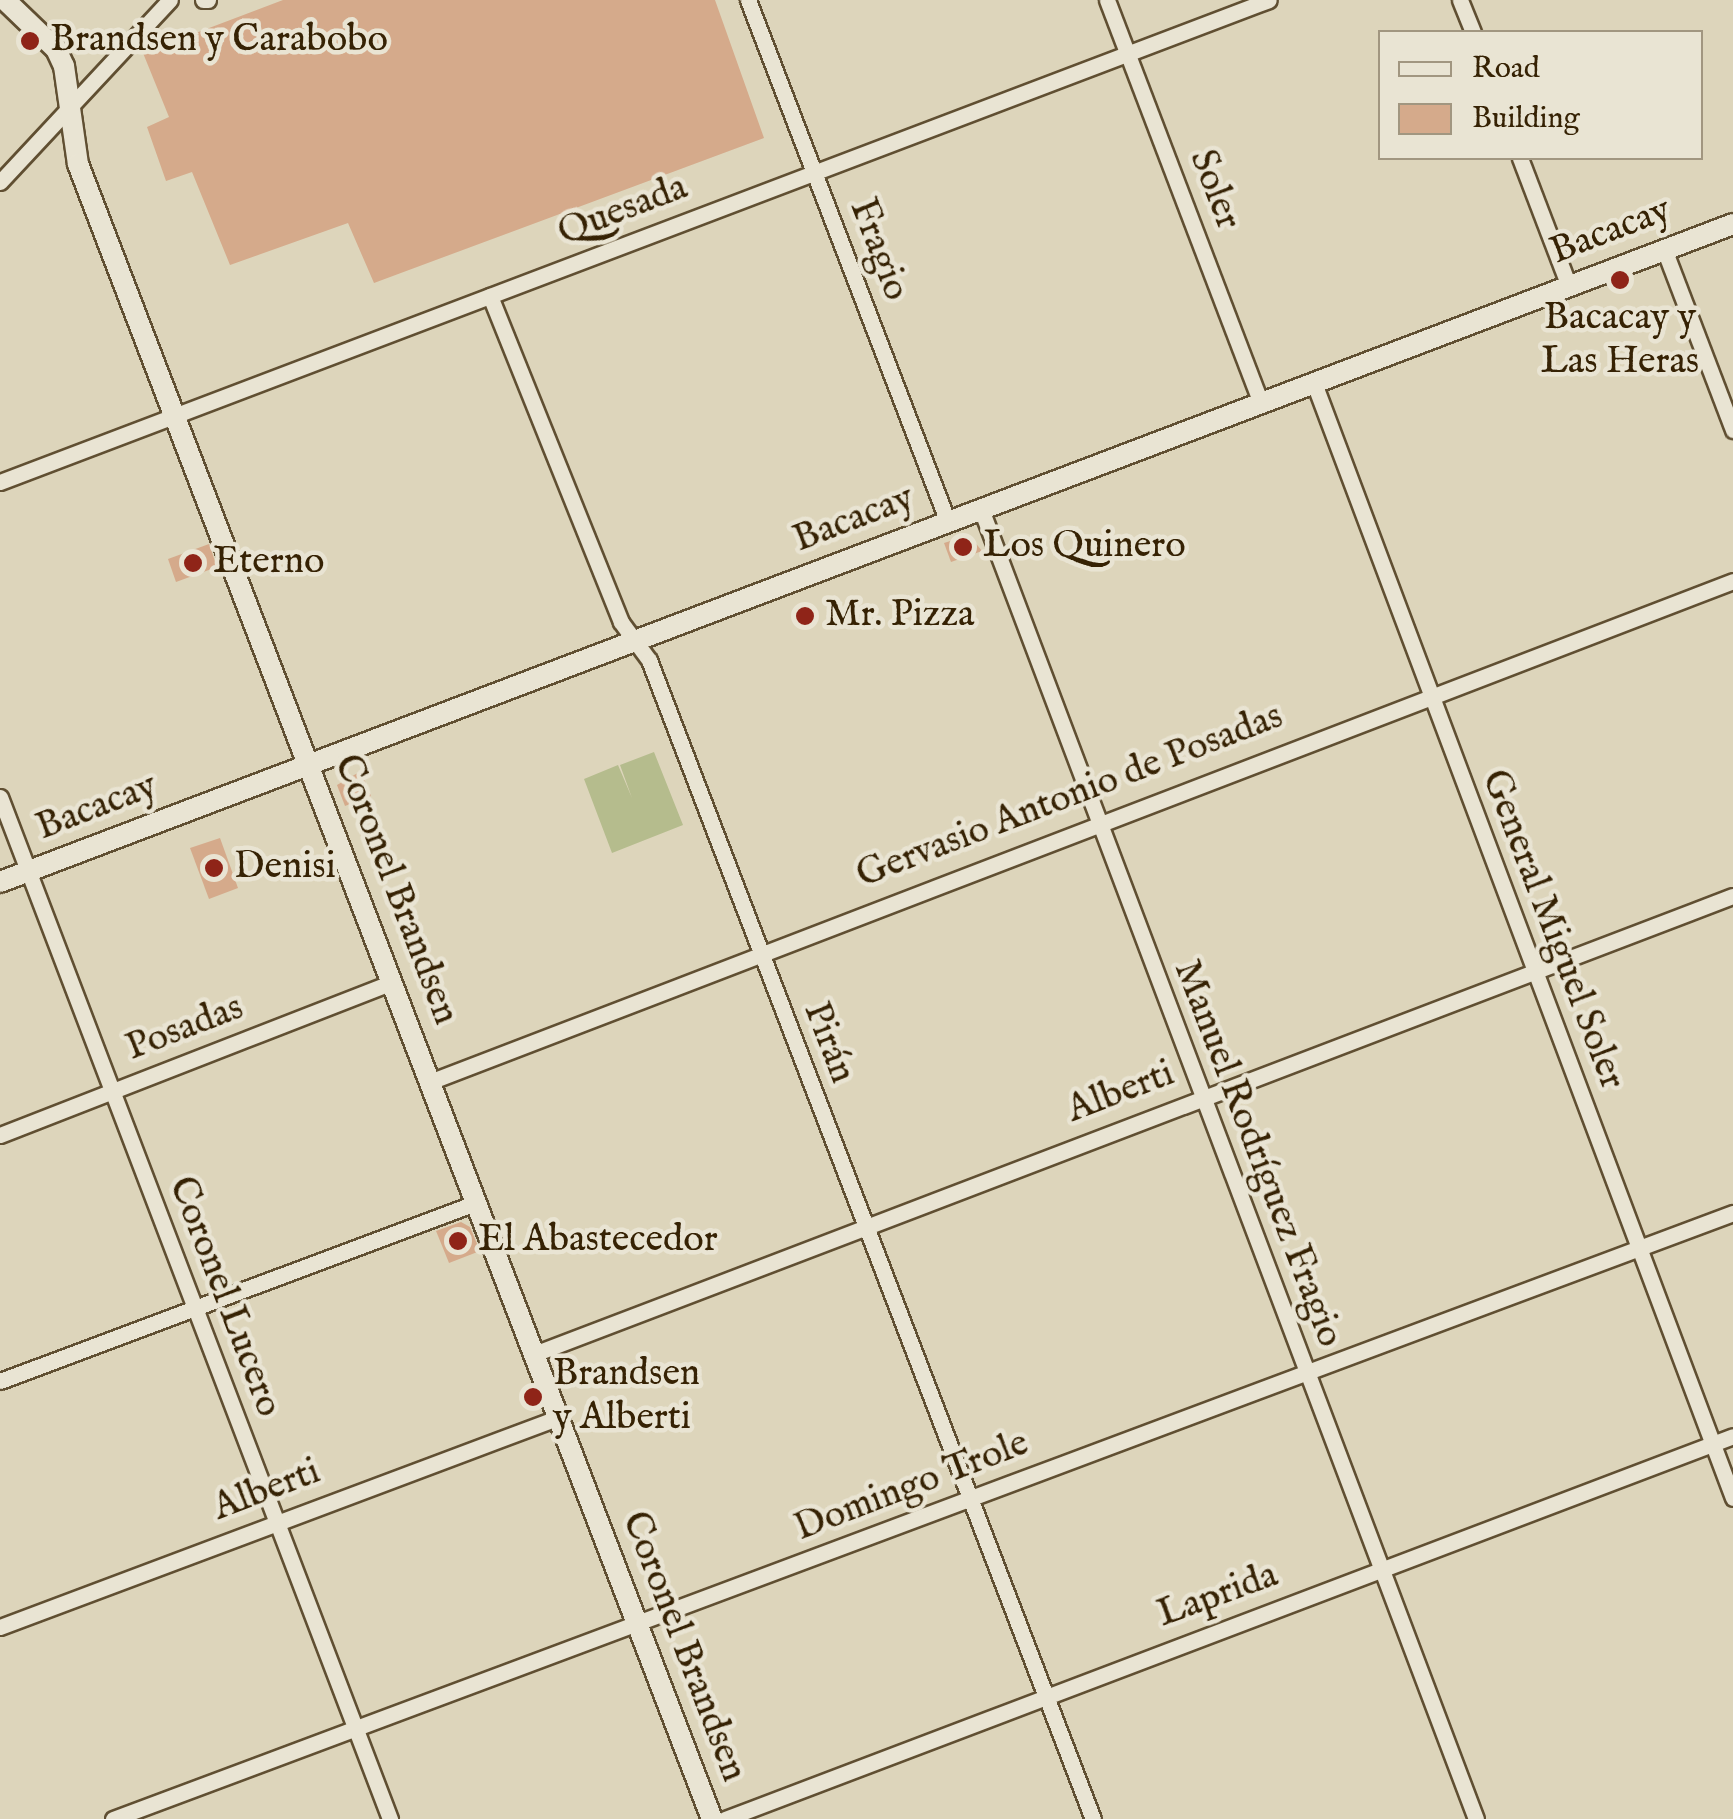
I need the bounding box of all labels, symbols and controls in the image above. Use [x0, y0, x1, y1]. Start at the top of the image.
place label: Brandsen y Carabobo [50, 18, 388, 64]
marker: Brandsen y Carabobo [19, 30, 41, 52]
legend [1378, 30, 1703, 160]
text: Road [1472, 50, 1540, 88]
text: Building [1472, 100, 1580, 138]
street label: Soler [1178, 144, 1250, 236]
street label: Quesada [552, 166, 694, 256]
street label: Bacacay [1544, 188, 1678, 276]
street label: Fragio [838, 193, 918, 307]
marker: Bacacay y Las Heras [1609, 269, 1631, 291]
place label: Bacacay y Las Heras [1541, 296, 1699, 386]
street label: Bacacay [787, 476, 921, 564]
place label: Los Quinero [983, 524, 1186, 570]
marker: Los Quinero [952, 536, 974, 558]
place label: Eterno [213, 540, 324, 586]
marker: Eterno [182, 552, 204, 574]
place label: Mr. Pizza [825, 593, 974, 639]
marker: Mr. Pizza [794, 605, 816, 627]
street label: Gervasio Antonio de Posadas [851, 695, 1289, 899]
street label: Coronel Brandsen [323, 749, 467, 1031]
street label: Bacacay [30, 764, 164, 852]
street label: General Miguel Soler [1470, 764, 1634, 1096]
place label: Denisi [234, 845, 336, 891]
marker: Denisi [203, 857, 225, 879]
street label: Manuel Rodríguez Fragio [1162, 954, 1352, 1354]
street label: Posadas [120, 986, 250, 1072]
street label: Pirán [792, 996, 864, 1090]
street label: Alberti [1061, 1052, 1181, 1134]
street label: Coronel Lucero [157, 1171, 291, 1423]
place label: El Abastecedor [478, 1218, 718, 1264]
marker: El Abastecedor [447, 1230, 469, 1252]
place label: Brandsen y Alberti [553, 1352, 700, 1442]
marker: Brandsen y Alberti [522, 1386, 544, 1408]
street label: Domingo Trole [789, 1422, 1035, 1552]
street label: Alberti [207, 1450, 327, 1532]
street label: Coronel Brandsen [611, 1506, 755, 1788]
street label: Laprida [1152, 1553, 1284, 1639]

